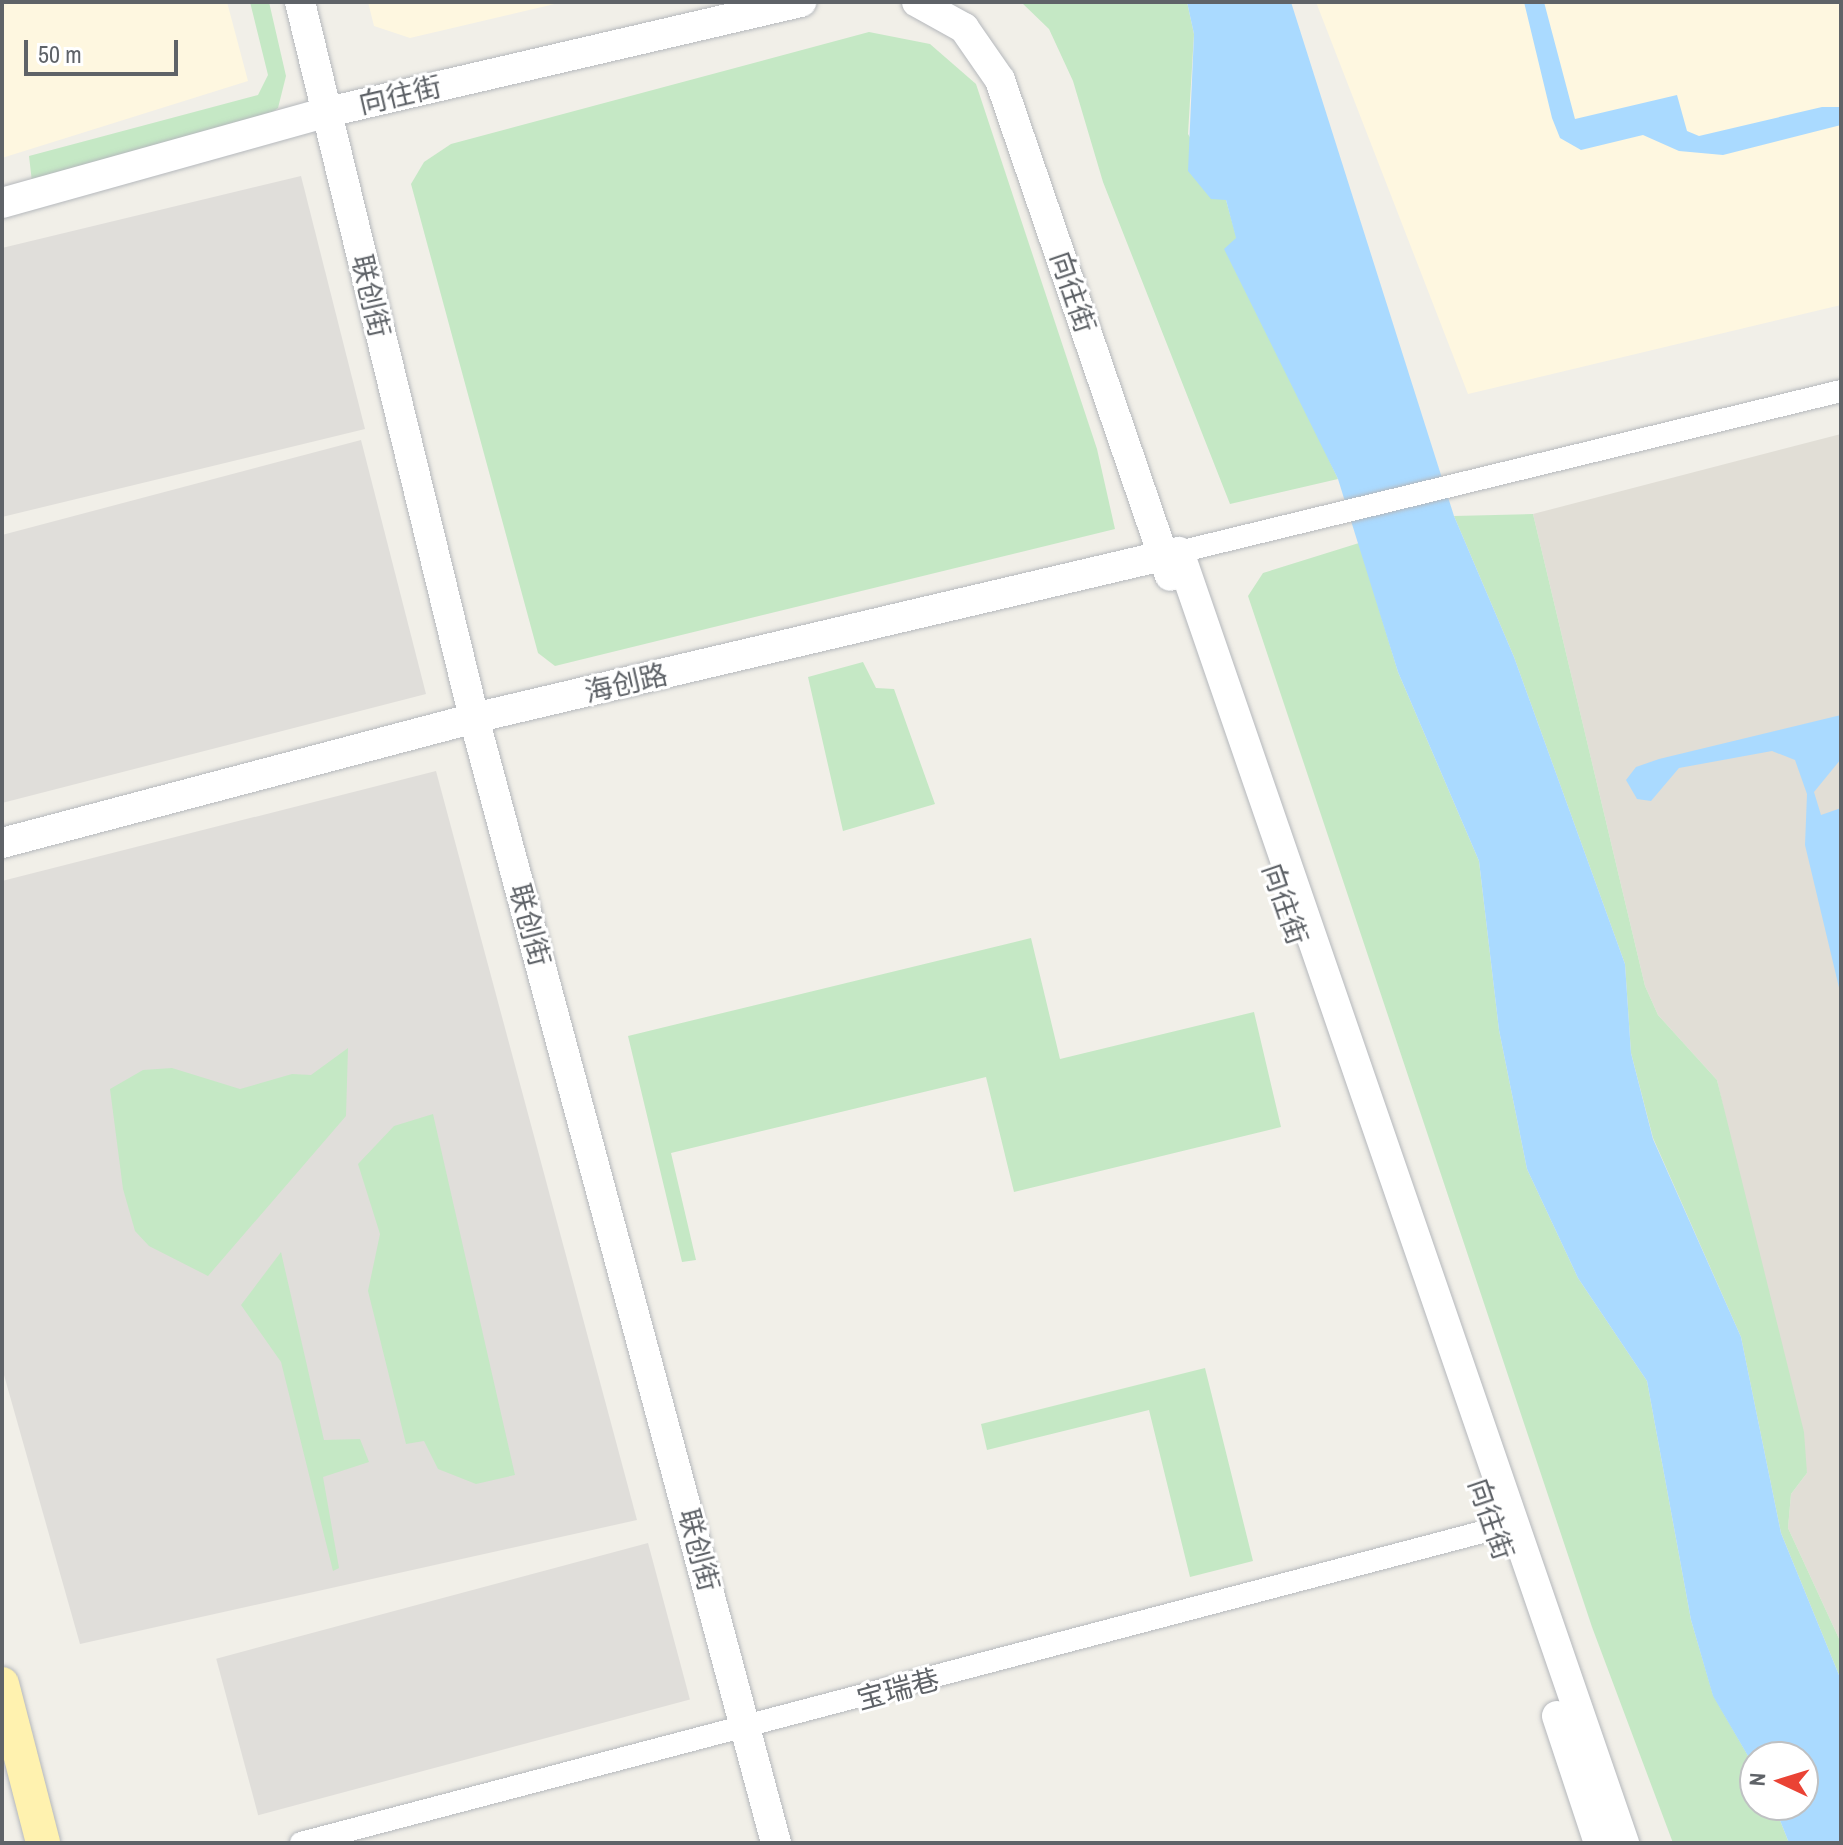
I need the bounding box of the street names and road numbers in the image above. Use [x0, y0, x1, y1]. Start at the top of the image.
street label: 向往街 [355, 69, 445, 121]
street label: 向往街 [1043, 247, 1103, 337]
street label: 联创街 [345, 251, 397, 341]
street label: 海创路 [581, 657, 671, 709]
street label: 向往街 [1255, 859, 1315, 949]
street label: 联创街 [503, 880, 557, 970]
street label: 向往街 [1461, 1474, 1521, 1564]
street label: 联创街 [672, 1505, 726, 1595]
street label: 宝瑞巷 [853, 1662, 943, 1716]

